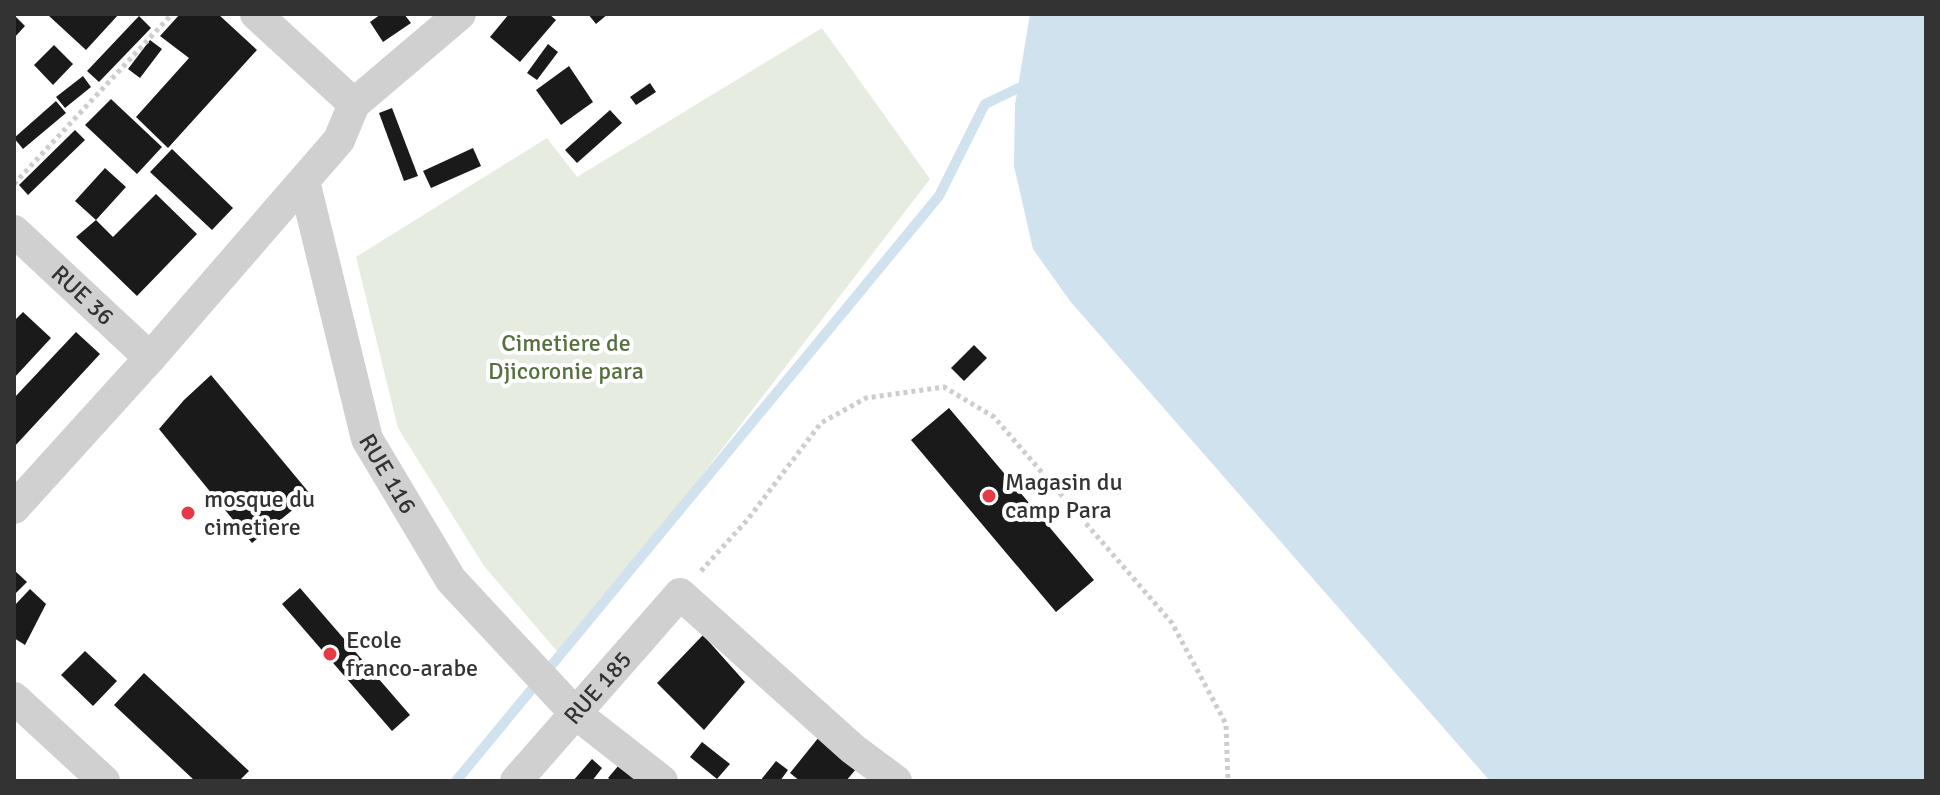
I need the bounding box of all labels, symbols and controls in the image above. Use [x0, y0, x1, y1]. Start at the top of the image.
street label: RUE 36 [45, 259, 120, 332]
park label: Cimetiere de Djicoronie para [488, 328, 644, 386]
street label: RUE 116 [352, 428, 423, 519]
place label: Magasin du camp Para [1005, 467, 1123, 525]
place label: mosque du cimetiere [204, 484, 315, 542]
marker: Magasin du camp Para [980, 487, 998, 505]
marker: mosque du cimetiere [179, 504, 197, 522]
place label: Ecole franco-arabe [346, 625, 478, 683]
marker: Ecole franco-arabe [321, 645, 339, 663]
street label: RUE 185 [557, 645, 638, 731]

